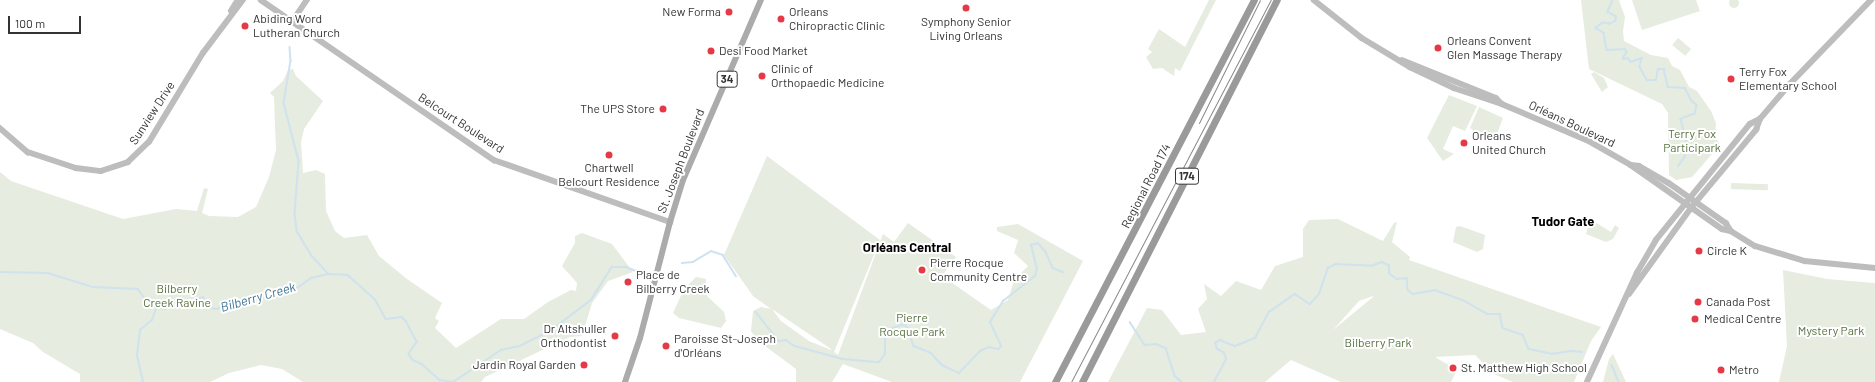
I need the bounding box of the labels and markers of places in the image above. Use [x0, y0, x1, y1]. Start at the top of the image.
marker: Symphony Senior Living Orleans [961, 3, 971, 13]
place label: New Forma [662, 5, 721, 19]
place label: Orleans Chiropractic Clinic [789, 5, 885, 33]
marker: New Forma [724, 7, 734, 17]
place label: Abiding Word Lutheran Church [253, 12, 340, 40]
marker: Orleans Chiropractic Clinic [776, 14, 786, 24]
place label: Symphony Senior Living Orleans [921, 15, 1011, 43]
marker: Abiding Word Lutheran Church [240, 21, 250, 31]
place label: Orleans Convent Glen Massage Therapy [1447, 34, 1562, 62]
marker: Orleans Convent Glen Massage Therapy [1432, 42, 1444, 54]
place label: Desi Food Market [719, 44, 808, 58]
marker: Desi Food Market [706, 46, 716, 56]
place label: Clinic of Orthopaedic Medicine [771, 62, 884, 90]
place label: Terry Fox Elementary School [1739, 65, 1837, 93]
marker: Clinic of Orthopaedic Medicine [756, 70, 768, 82]
marker: Terry Fox Elementary School [1726, 74, 1736, 84]
place label: The UPS Store [580, 102, 655, 116]
marker: The UPS Store [658, 104, 668, 114]
place label: Orleans United Church [1472, 129, 1546, 157]
marker: Orleans United Church [1459, 138, 1469, 148]
marker: Chartwell Belcourt Residence [604, 150, 614, 160]
place label: Chartwell Belcourt Residence [558, 161, 660, 189]
place label: Circle K [1707, 244, 1747, 258]
marker: Circle K [1694, 246, 1704, 256]
place label: Pierre Rocque Community Centre [930, 256, 1027, 284]
marker: Pierre Rocque Community Centre [917, 265, 927, 275]
place label: Place de Bilberry Creek [636, 268, 710, 296]
marker: Place de Bilberry Creek [623, 277, 633, 287]
place label: Canada Post [1706, 295, 1771, 309]
marker: Canada Post [1693, 297, 1703, 307]
place label: Medical Centre [1704, 312, 1781, 326]
marker: Medical Centre [1689, 313, 1701, 325]
place label: Dr Altshuller Orthodontist [541, 322, 607, 350]
marker: Dr Altshuller Orthodontist [610, 331, 620, 341]
place label: Paroisse St-Joseph d'Orléans [674, 332, 776, 360]
marker: Paroisse St-Joseph d'Orléans [661, 341, 671, 351]
place label: Jardin Royal Garden [473, 358, 576, 372]
marker: Jardin Royal Garden [579, 360, 589, 370]
place label: St. Matthew High School [1461, 361, 1587, 375]
marker: St. Matthew High School [1448, 363, 1458, 373]
place label: Metro [1729, 363, 1759, 377]
marker: Metro [1716, 365, 1726, 375]

